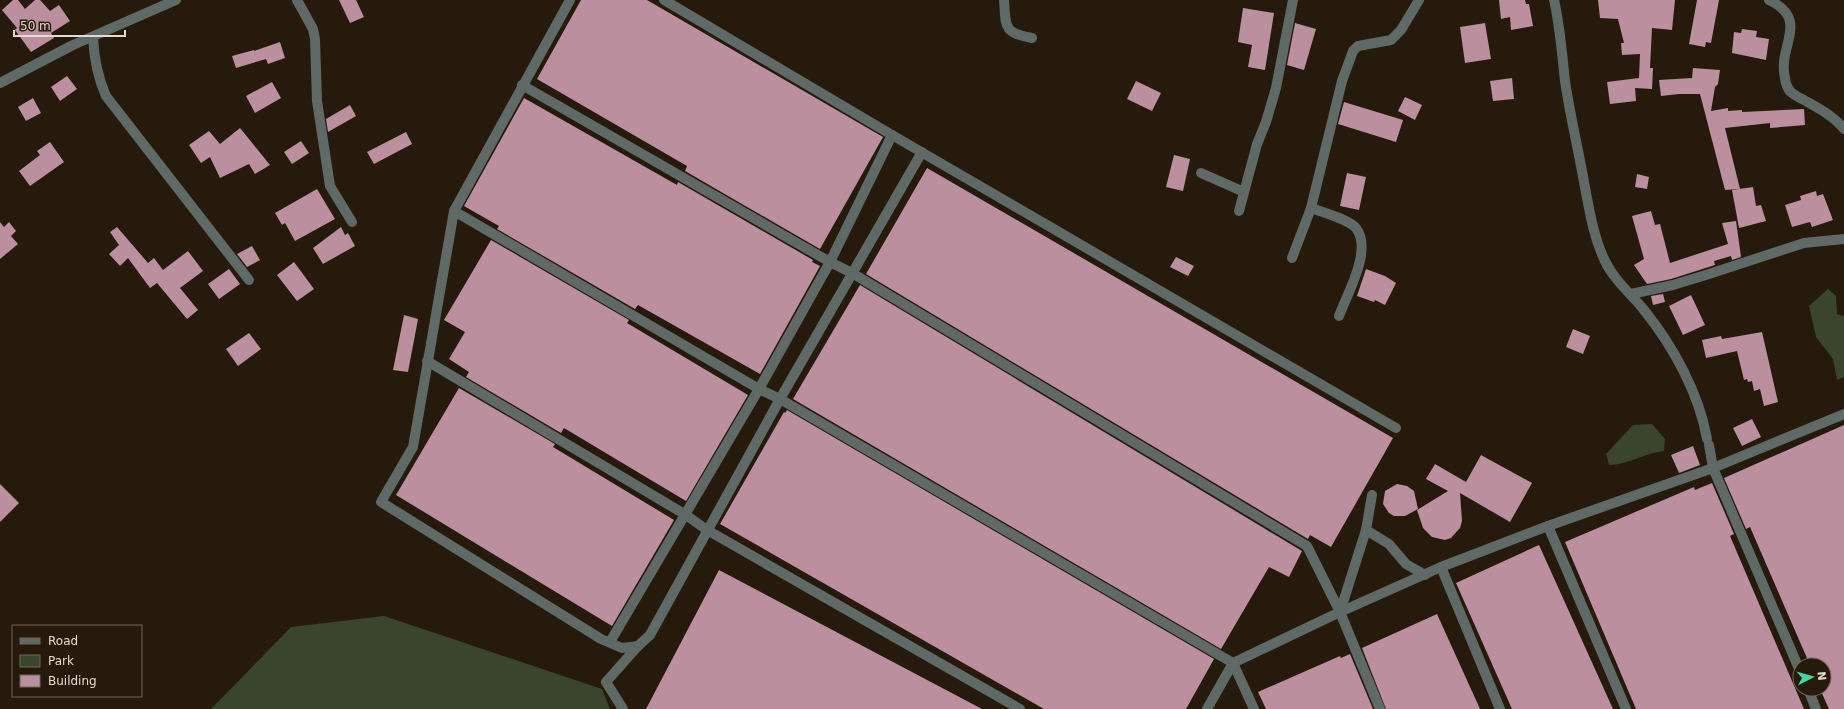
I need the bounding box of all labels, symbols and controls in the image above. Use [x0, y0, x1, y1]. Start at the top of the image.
scale bar [14, 12, 125, 38]
text: 50 m [20, 19, 51, 33]
legend [12, 625, 142, 697]
text: Road [48, 634, 78, 648]
text: Park [48, 654, 74, 668]
north arrow [1792, 657, 1832, 697]
text: N [1815, 671, 1828, 681]
text: Building [48, 674, 97, 688]

